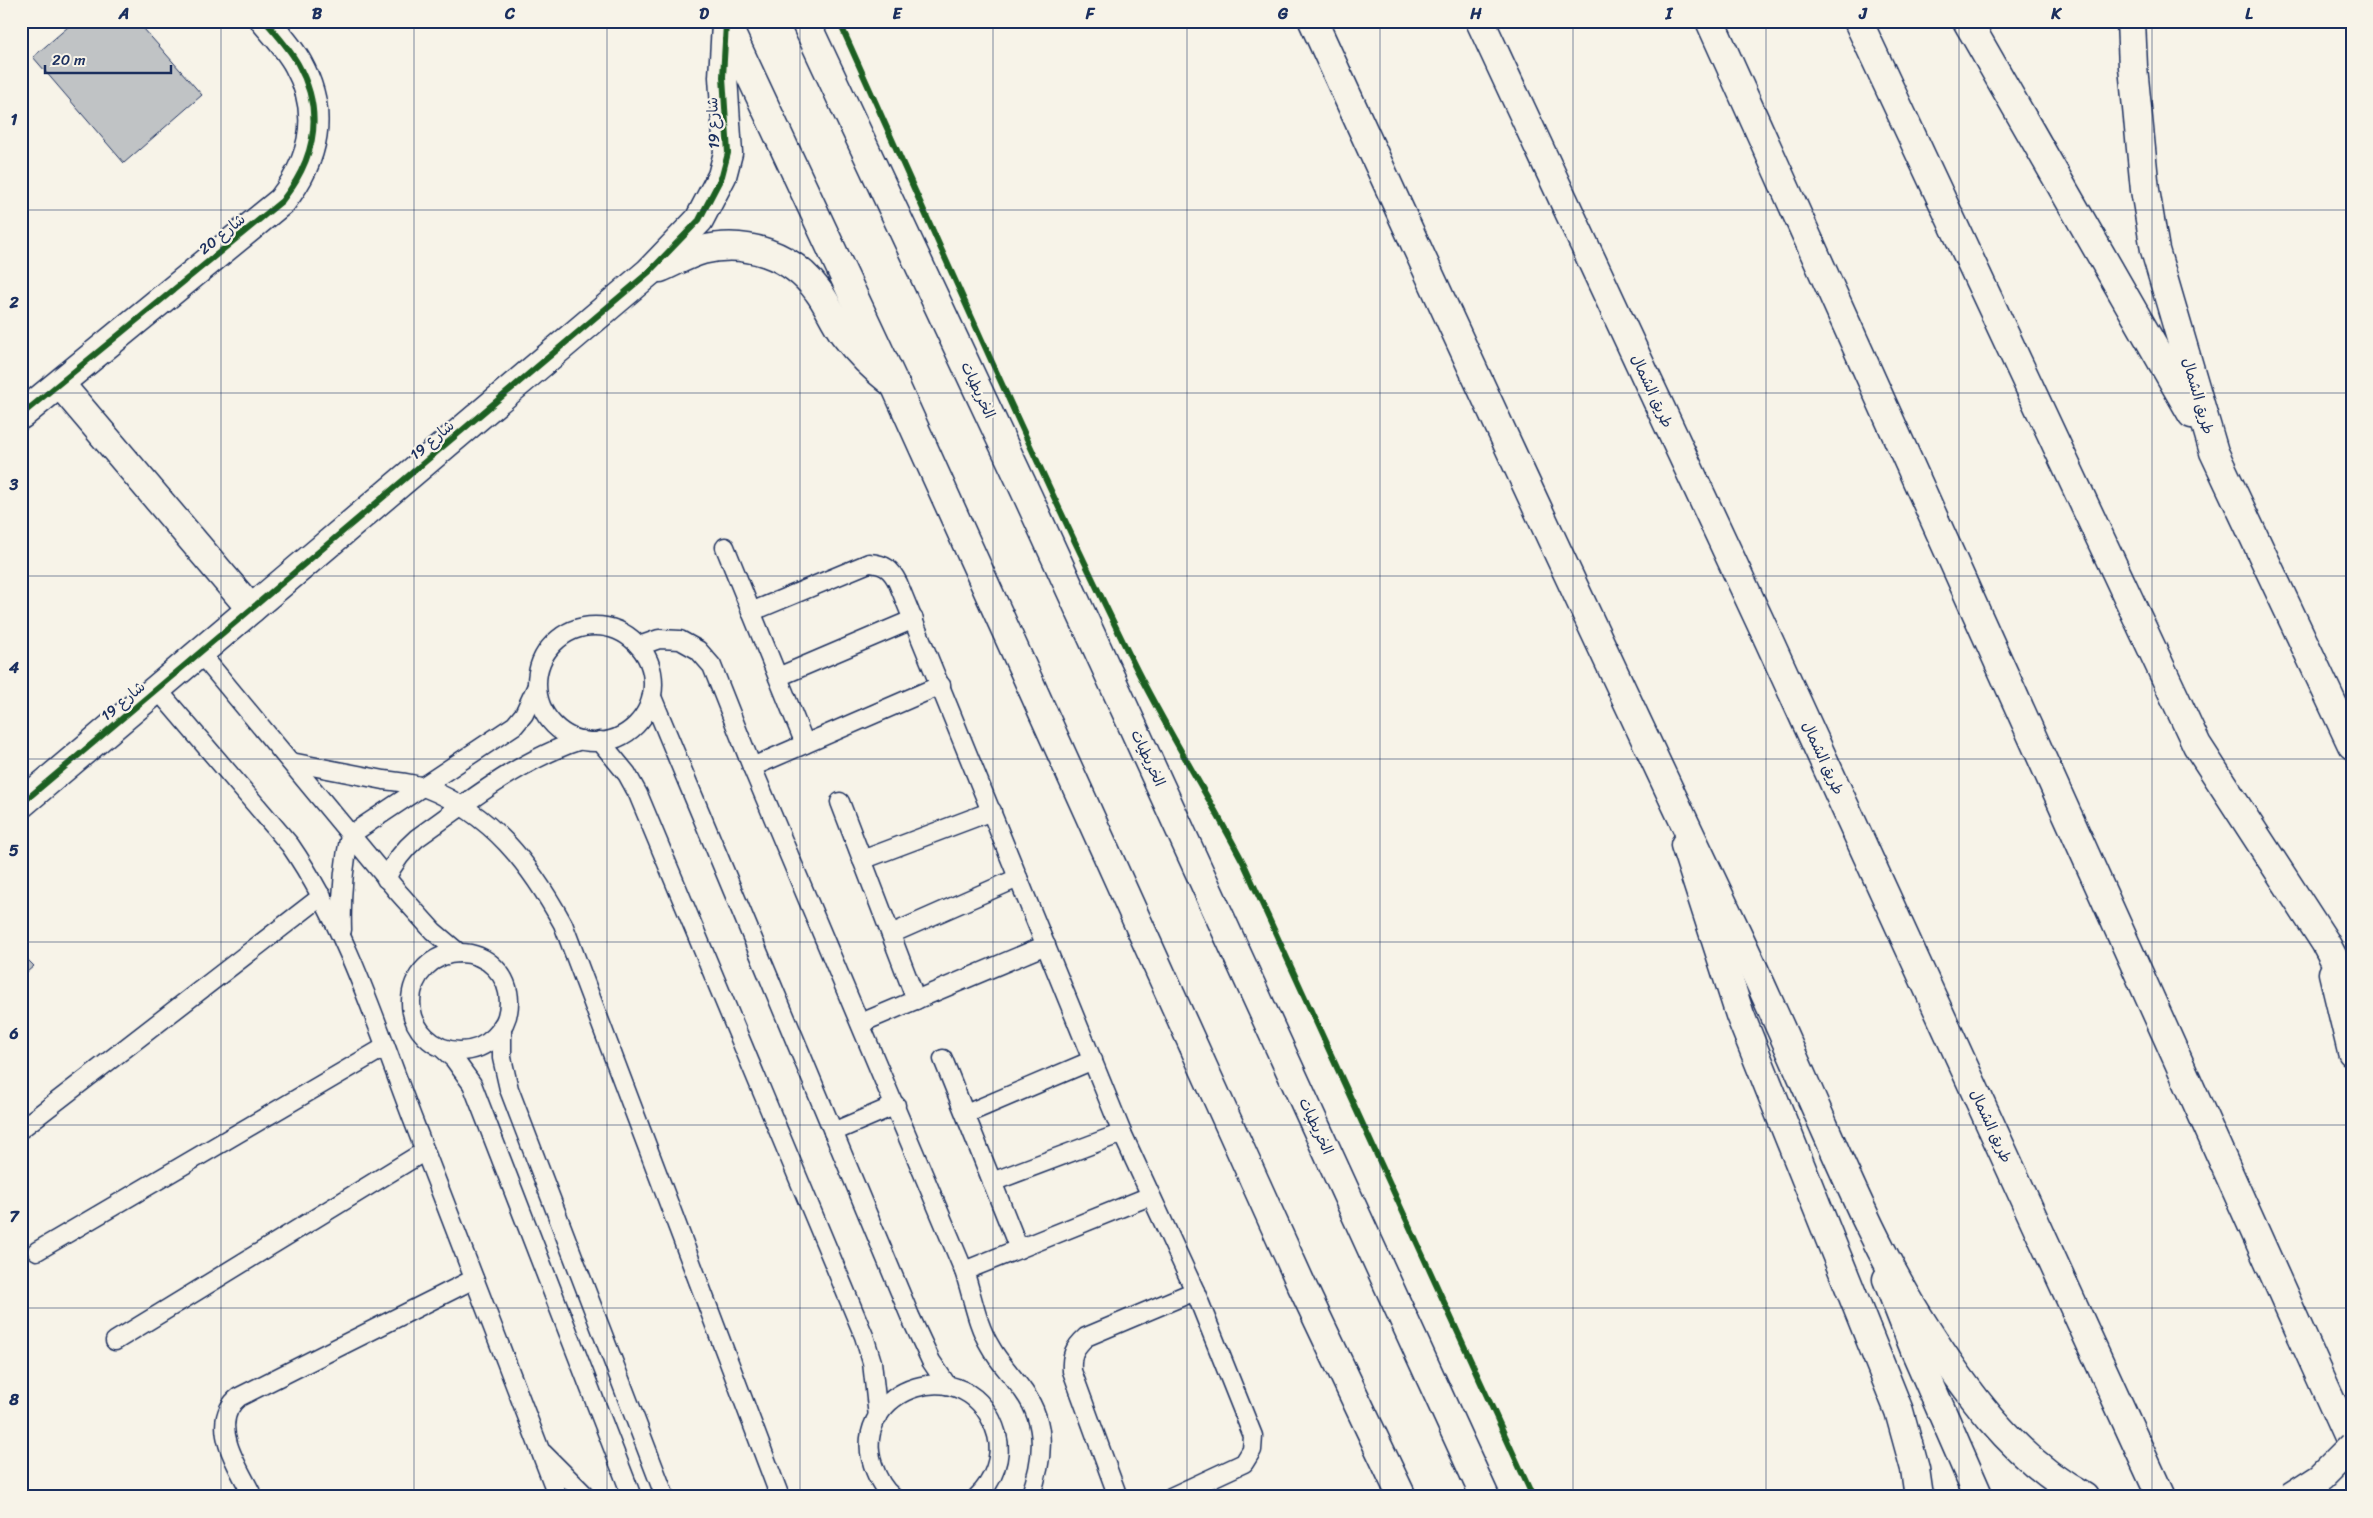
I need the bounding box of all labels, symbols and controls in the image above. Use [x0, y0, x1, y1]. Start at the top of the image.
text: A [118, 0, 129, 28]
text: B [312, 0, 323, 28]
text: C [504, 0, 516, 28]
text: D [699, 0, 709, 28]
text: E [893, 0, 903, 28]
text: F [1085, 0, 1096, 28]
text: G [1277, 0, 1289, 28]
text: H [1469, 0, 1482, 28]
text: I [1665, 0, 1674, 28]
text: J [1858, 0, 1868, 28]
text: K [2050, 0, 2062, 28]
text: L [2245, 0, 2253, 28]
scale bar [45, 42, 171, 74]
text: 20 m [52, 47, 86, 73]
street label: شارع 19 [699, 97, 727, 149]
text: 1 [11, 105, 18, 134]
street label: شارع 20 [193, 207, 251, 261]
text: 2 [8, 288, 19, 317]
street label: طريق الشمال [1624, 350, 1680, 432]
street label: طريق الشمال [2175, 355, 2221, 437]
street label: الخريطيات [953, 357, 1003, 423]
street label: شارع 19 [404, 413, 460, 467]
text: 3 [9, 470, 19, 499]
text: 4 [8, 653, 19, 682]
street label: شارع 19 [95, 674, 151, 728]
street label: طريق الشمال [1795, 717, 1851, 799]
street label: الخريطيات [1123, 725, 1173, 791]
text: 5 [9, 836, 19, 865]
text: 6 [8, 1019, 19, 1048]
street label: طريق الشمال [1963, 1085, 2019, 1167]
street label: الخريطيات [1291, 1093, 1341, 1159]
text: 7 [9, 1202, 20, 1231]
text: 8 [8, 1385, 19, 1414]

